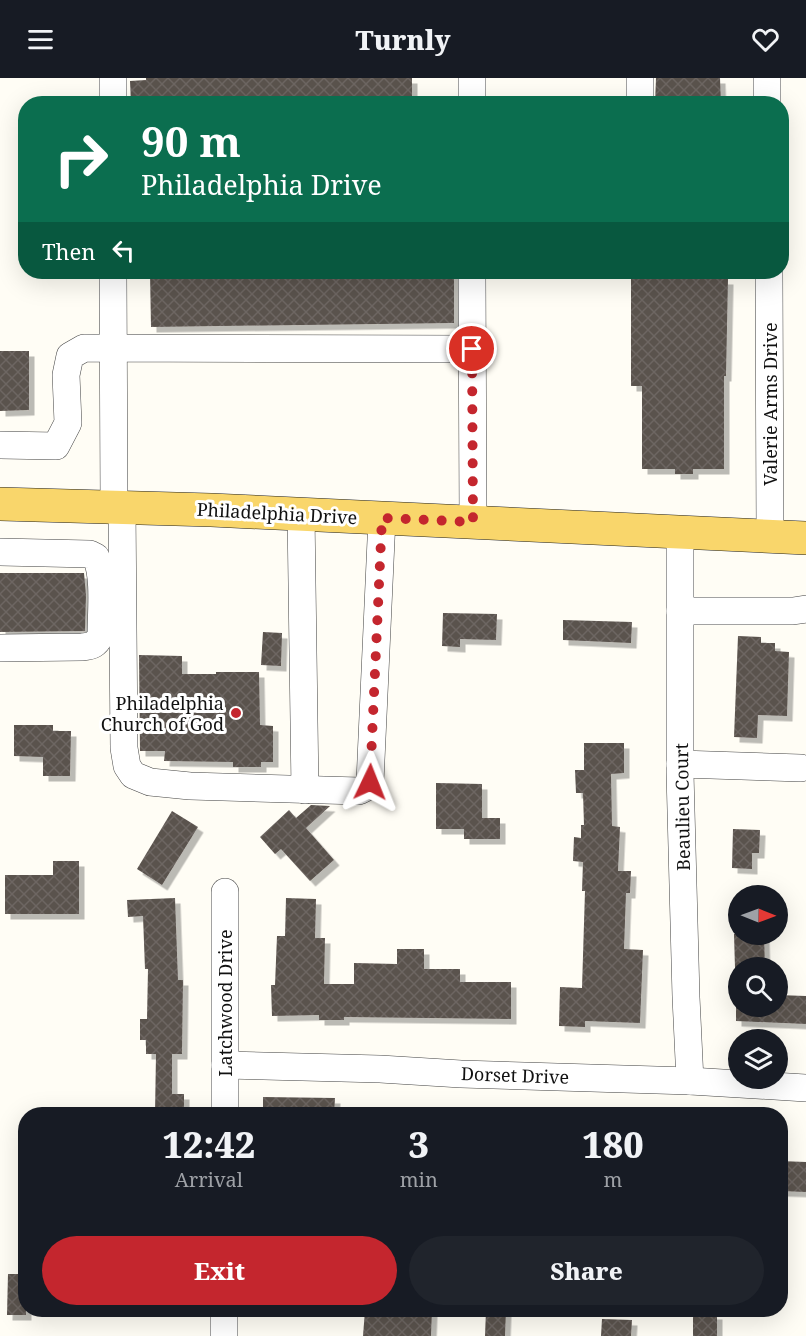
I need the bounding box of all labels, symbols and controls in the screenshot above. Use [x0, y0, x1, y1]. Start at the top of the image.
text: Turnly [355, 21, 451, 58]
icon: menu [24, 23, 57, 56]
icon: heart [749, 23, 782, 56]
text: 90 m [141, 112, 241, 169]
icon: right [42, 120, 120, 198]
text: Philadelphia Drive [141, 166, 382, 203]
icon: left [107, 234, 140, 267]
text: Then [42, 236, 95, 266]
street label: Valerie Arms Drive [758, 322, 782, 486]
pin [446, 323, 497, 374]
icon: arrive [455, 332, 488, 365]
street label: Philadelphia Drive [196, 497, 358, 529]
place label: Philadelphia Church of God [101, 691, 224, 736]
marker: Philadelphia Church of God [229, 706, 243, 720]
street label: Beaulieu Court [669, 743, 695, 871]
position arrow [338, 750, 402, 814]
north arrow [728, 885, 788, 945]
map controls [728, 885, 788, 1089]
street label: Latchwood Drive [213, 929, 237, 1077]
button: search [728, 957, 788, 1017]
button: layers [728, 1029, 788, 1089]
street label: Dorset Drive [461, 1061, 569, 1089]
text: 12:42 [162, 1120, 255, 1169]
text: 3 [409, 1120, 429, 1169]
text: 180 [582, 1120, 644, 1169]
text: Arrival [175, 1166, 243, 1193]
text: min [400, 1166, 438, 1193]
text: m [604, 1166, 622, 1193]
button: Exit [42, 1236, 397, 1305]
button: Share [409, 1236, 764, 1305]

